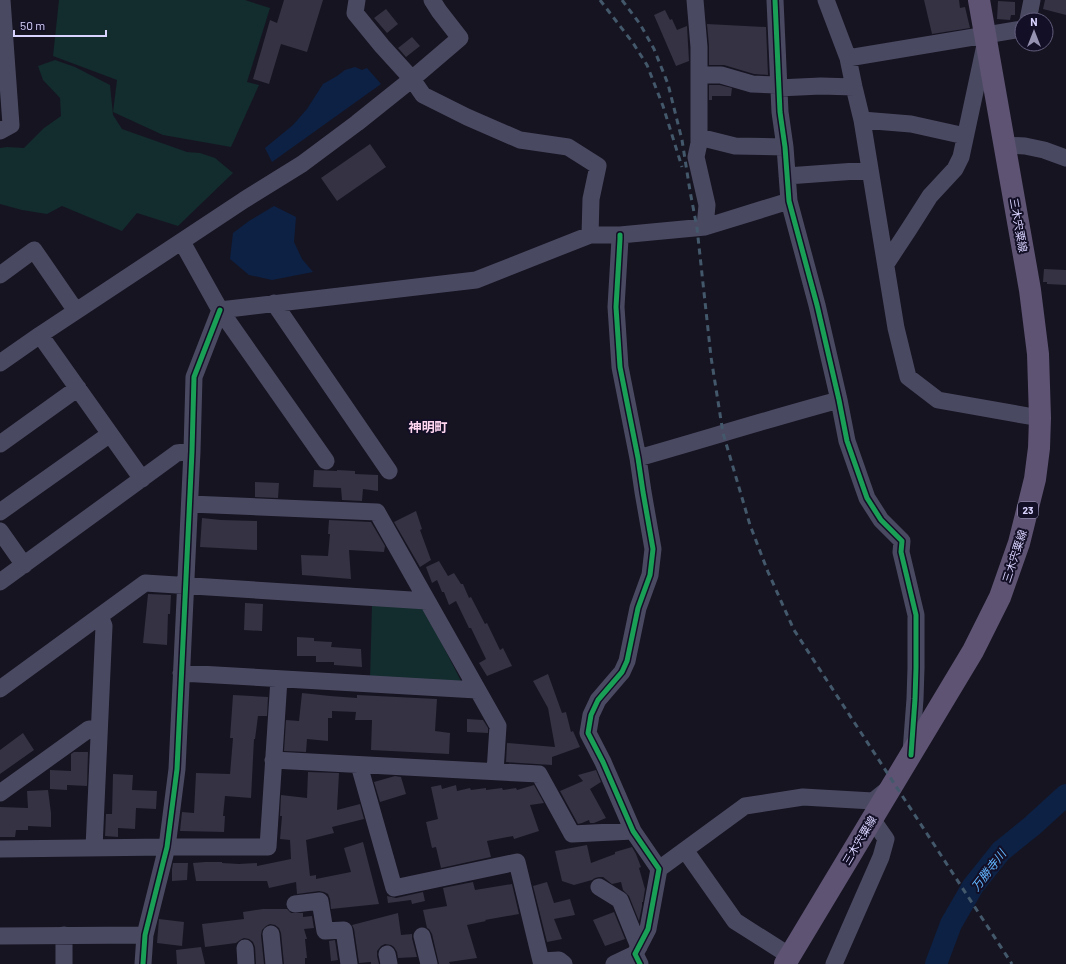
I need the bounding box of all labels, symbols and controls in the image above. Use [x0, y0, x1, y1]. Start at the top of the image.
scale bar [14, 12, 106, 38]
north arrow [1014, 12, 1054, 52]
text: N [1030, 15, 1038, 28]
text: 50 m [20, 18, 45, 32]
street label: 三木宍粟線 [1008, 197, 1030, 253]
district label: 神明町 [408, 419, 448, 435]
road number: 23 [1018, 502, 1038, 518]
street label: 三木宍粟線 [999, 528, 1029, 584]
street label: 三木宍粟線 [839, 813, 879, 867]
water label: 万勝寺川 [968, 845, 1010, 893]

